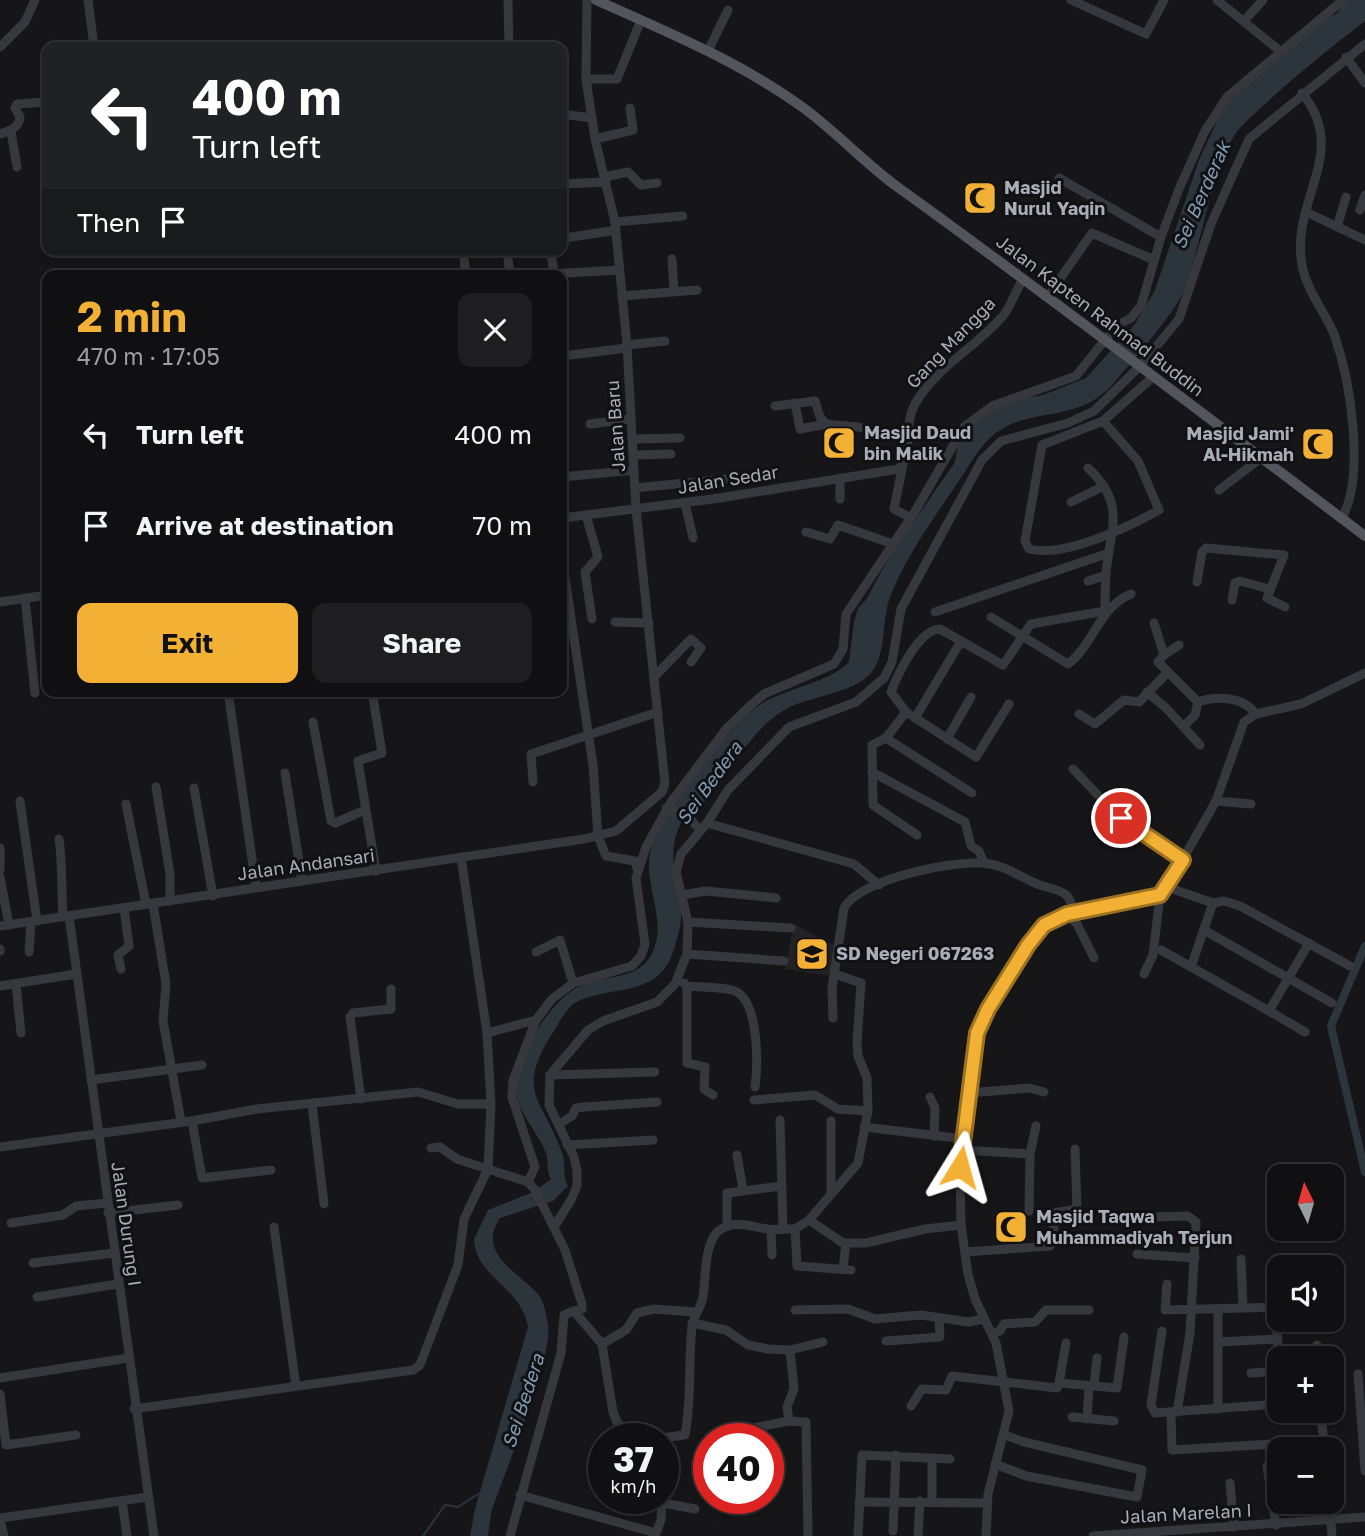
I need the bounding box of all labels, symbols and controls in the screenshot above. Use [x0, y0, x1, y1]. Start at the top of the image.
text: 400 m [192, 67, 341, 126]
icon: left [77, 70, 168, 161]
text: Turn left [192, 127, 321, 165]
water label: Sei Berderak [1167, 135, 1235, 252]
place label: Masjid Nurul Yaqin [1004, 176, 1105, 219]
mosque icon: Masjid Nurul Yaqin [961, 179, 999, 217]
icon: arrive [154, 203, 192, 241]
text: Then [77, 207, 140, 238]
street label: Jalan Kapten Rahmad Buddin [992, 230, 1209, 401]
text: 2 min [77, 291, 187, 341]
street label: Gang Mangga [901, 292, 999, 393]
button: close [458, 293, 532, 367]
text: 470 m · 17:05 [77, 342, 220, 370]
street label: Jalan Baru [601, 380, 629, 473]
icon: left [77, 416, 115, 454]
text: Turn left [136, 419, 244, 450]
text: 400 m [454, 419, 532, 450]
place label: Masjid Daud bin Malik [864, 421, 971, 464]
place label: Masjid Jami' Al-Hikmah [1186, 422, 1294, 465]
mosque icon: Masjid Daud bin Malik [820, 424, 858, 462]
mosque icon: Masjid Jami' Al-Hikmah [1299, 425, 1337, 463]
street label: Jalan Sedar [676, 460, 780, 498]
icon: arrive [77, 507, 115, 545]
text: Arrive at destination [136, 510, 394, 541]
text: 70 m [473, 510, 532, 541]
button: Exit [77, 603, 298, 683]
button: Share [312, 603, 532, 683]
water label: Sei Bedera [671, 736, 747, 829]
pin [1091, 788, 1151, 848]
icon: arrive [1102, 799, 1140, 837]
street label: Jalan Andansari [236, 843, 376, 885]
school or university icon: SD Negeri 067263 [793, 935, 831, 973]
place label: SD Negeri 067263 [836, 942, 994, 964]
position arrow [923, 1130, 997, 1204]
street label: Jalan Durung I [107, 1160, 147, 1287]
north arrow [1267, 1164, 1344, 1241]
map controls [1267, 1164, 1344, 1514]
place label: Masjid Taqwa Muhammadiyah Terjun [1036, 1205, 1233, 1248]
mosque icon: Masjid Taqwa Muhammadiyah Terjun [992, 1208, 1030, 1246]
button: sound [1267, 1255, 1344, 1332]
button: + [1267, 1346, 1344, 1423]
water label: Sei Bedera [497, 1350, 549, 1451]
speed limit sign: 40 [693, 1423, 784, 1514]
button: − [1267, 1437, 1344, 1514]
text: 37 [613, 1438, 654, 1480]
text: km/h [611, 1475, 656, 1497]
street label: Jalan Marelan I [1120, 1499, 1252, 1527]

